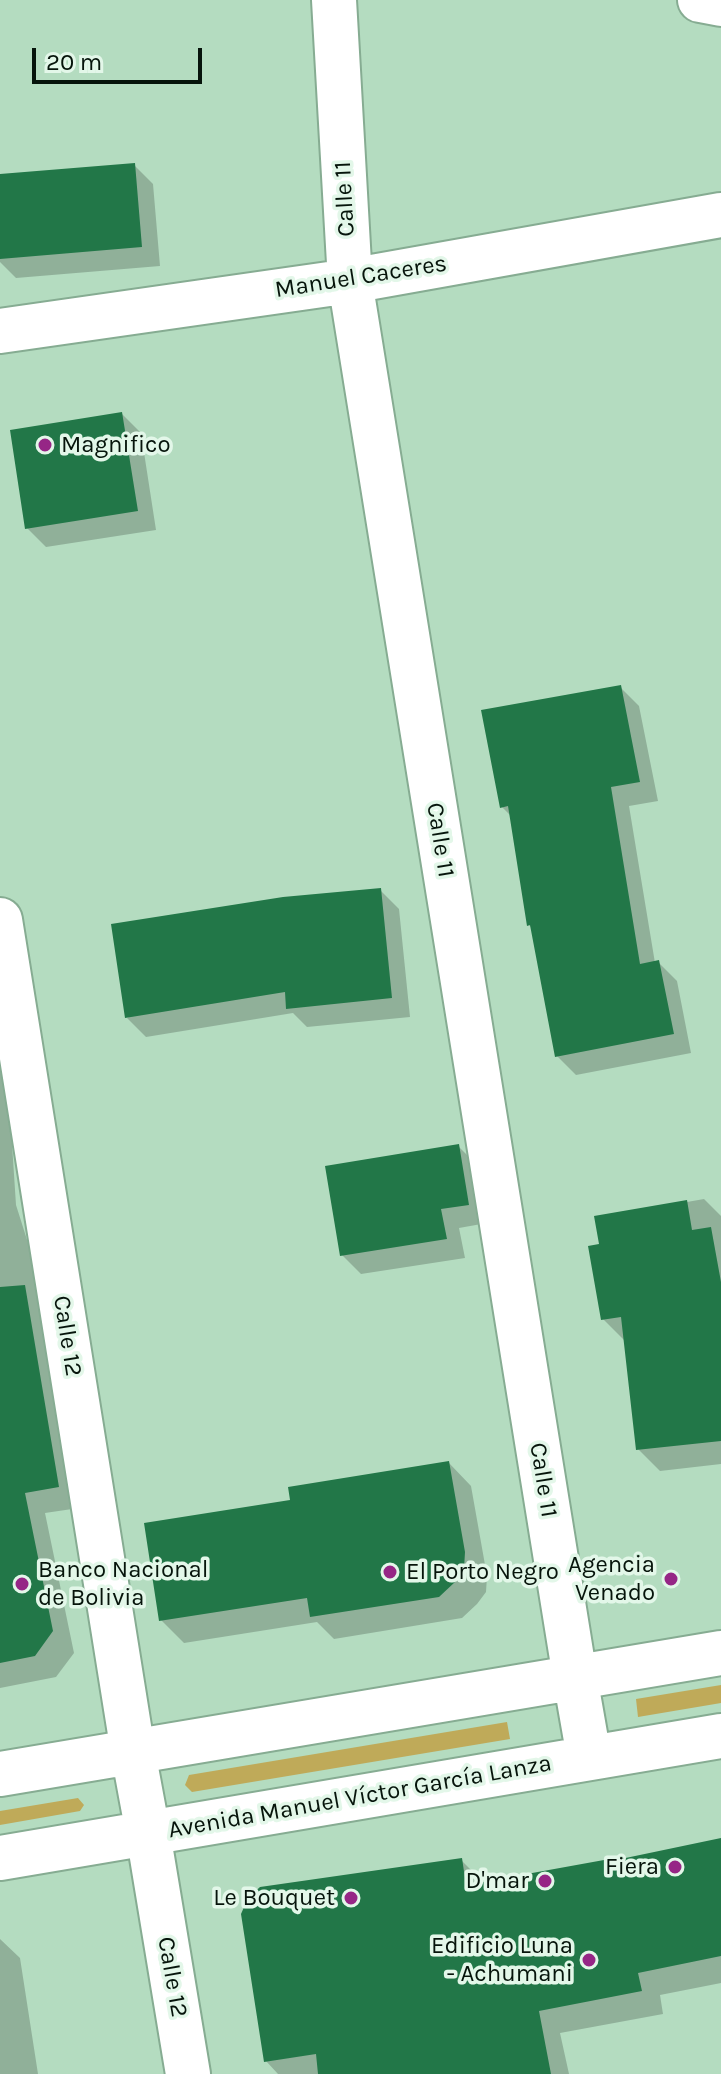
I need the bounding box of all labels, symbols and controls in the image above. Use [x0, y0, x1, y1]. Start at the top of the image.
scale bar [36, 32, 206, 82]
text: 20 m [46, 48, 102, 76]
street label: Calle 11 [329, 161, 361, 237]
street label: Manuel Caceres [273, 249, 449, 305]
place label: Magnifico [61, 431, 171, 459]
marker: Magnifico [36, 436, 54, 454]
street label: Calle 11 [420, 801, 460, 879]
street label: Calle 12 [46, 1294, 88, 1378]
street label: Calle 11 [523, 1441, 563, 1519]
place label: Agencia Venado [568, 1551, 655, 1607]
place label: Banco Nacional de Bolivia [38, 1556, 209, 1612]
place label: El Porto Negro [406, 1558, 559, 1586]
marker: El Porto Negro [381, 1563, 399, 1581]
marker: Agencia Venado [662, 1570, 680, 1588]
marker: Banco Nacional de Bolivia [13, 1575, 31, 1593]
street label: Avenida Manuel Víctor García Lanza [166, 1749, 554, 1845]
place label: Fiera [605, 1853, 659, 1881]
marker: Fiera [666, 1858, 684, 1876]
place label: D'mar [466, 1867, 529, 1895]
marker: D'mar [536, 1872, 554, 1890]
place label: Le Bouquet [213, 1884, 335, 1912]
marker: Le Bouquet [342, 1889, 360, 1907]
place label: Edificio Luna - Achumani [431, 1932, 573, 1988]
street label: Calle 12 [151, 1935, 193, 2019]
marker: Edificio Luna - Achumani [580, 1951, 598, 1969]

